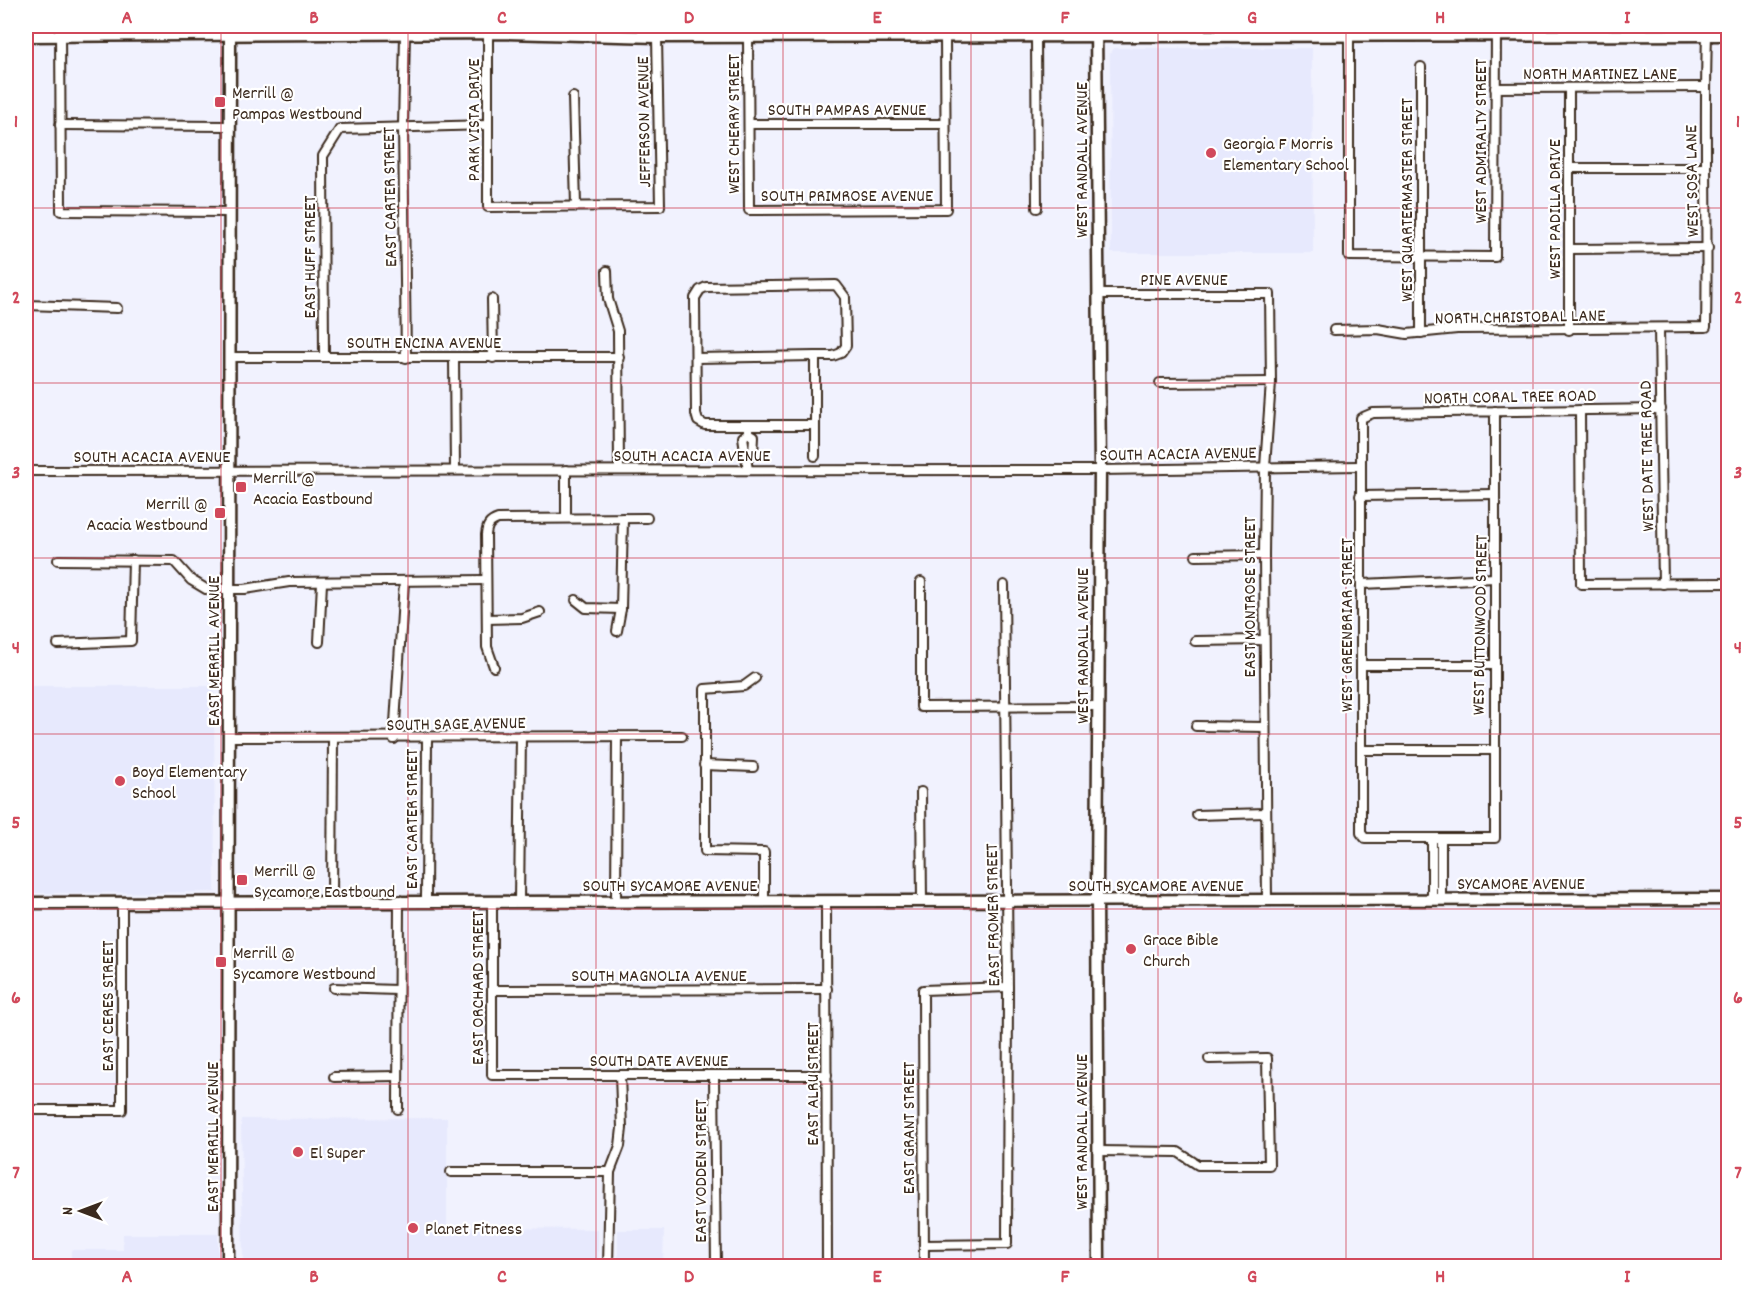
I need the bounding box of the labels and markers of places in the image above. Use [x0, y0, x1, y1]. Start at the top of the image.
place label: Merrill @ Pampas Westbound [232, 82, 362, 128]
marker: Merrill @ Pampas Westbound [213, 95, 227, 109]
place label: Georgia F Morris Elementary School [1223, 133, 1350, 179]
marker: Georgia F Morris Elementary School [1204, 146, 1218, 160]
place label: Merrill @ Acacia Eastbound [253, 467, 373, 513]
marker: Merrill @ Acacia Eastbound [234, 480, 248, 494]
place label: Merrill @ Acacia Westbound [87, 493, 208, 539]
marker: Merrill @ Acacia Westbound [213, 506, 227, 520]
place label: Boyd Elementary School [132, 761, 247, 807]
marker: Boyd Elementary School [113, 774, 127, 788]
place label: Merrill @ Sycamore Eastbound [254, 860, 395, 906]
marker: Merrill @ Sycamore Eastbound [235, 873, 249, 887]
place label: Grace Bible Church [1143, 929, 1218, 975]
place label: Merrill @ Sycamore Westbound [233, 942, 376, 988]
marker: Grace Bible Church [1124, 942, 1138, 956]
marker: Merrill @ Sycamore Westbound [214, 955, 228, 969]
place label: El Super [310, 1142, 365, 1167]
marker: El Super [291, 1145, 305, 1159]
place label: Planet Fitness [425, 1218, 522, 1243]
marker: Planet Fitness [406, 1221, 420, 1235]

